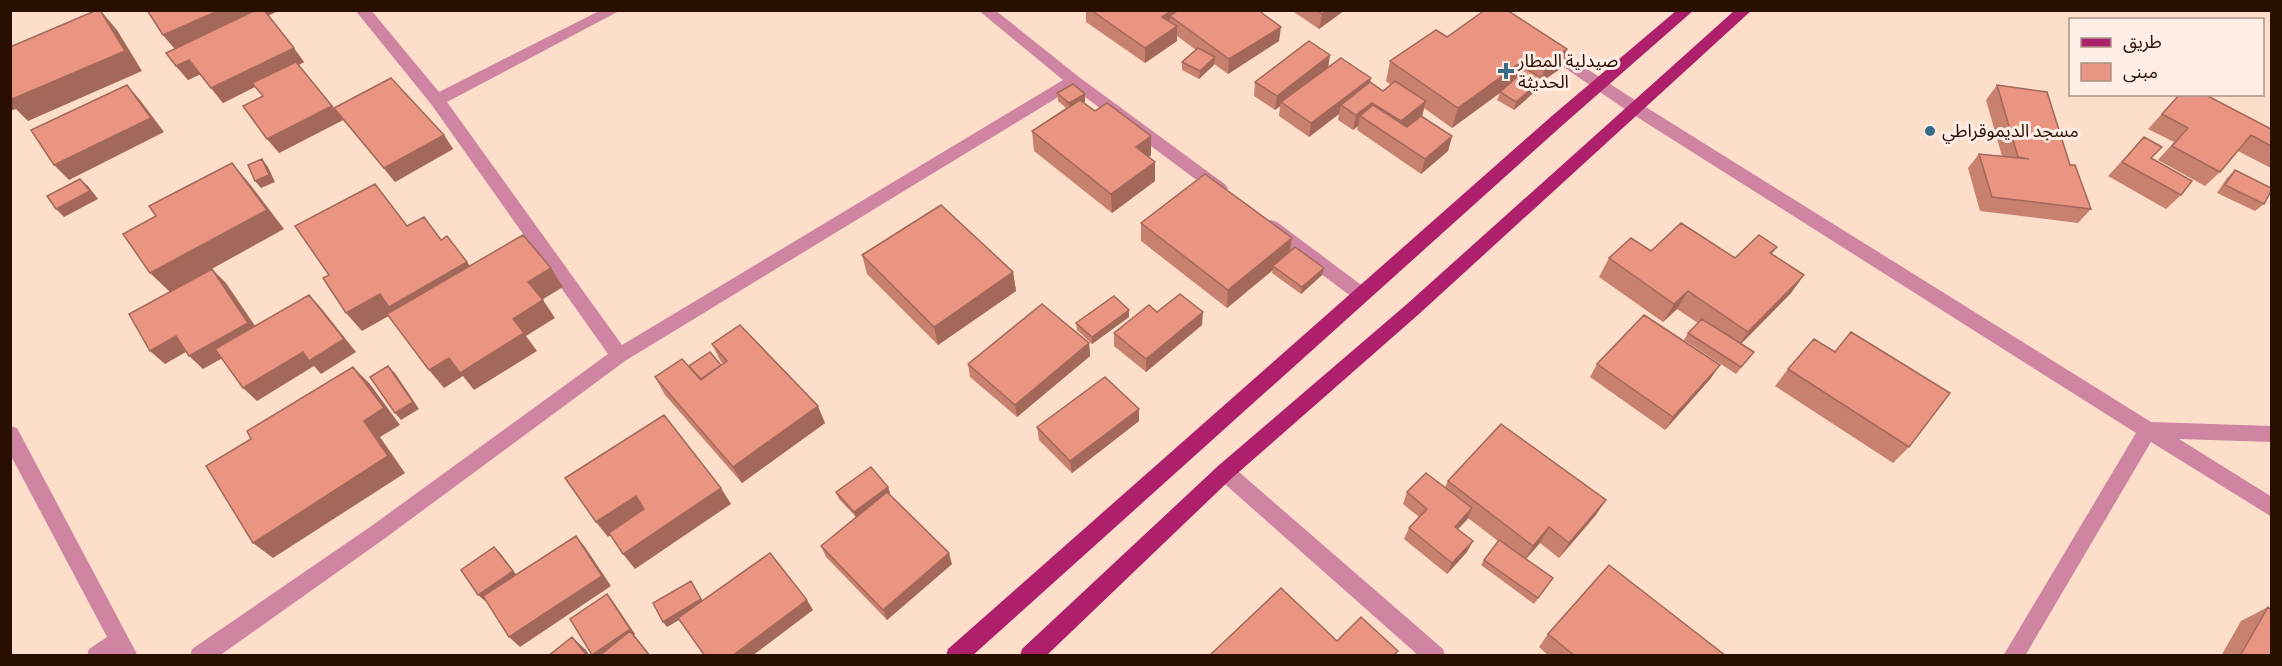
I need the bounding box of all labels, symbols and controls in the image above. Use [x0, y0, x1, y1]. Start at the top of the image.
legend [2069, 18, 2264, 96]
text: طريق [2123, 30, 2162, 55]
place label: صيدلية المطار الحديثة [1517, 49, 1618, 95]
text: مبنى [2123, 60, 2158, 85]
marker: صيدلية المطار الحديثة [1499, 64, 1513, 78]
place label: مسجد الديموقراطي [1942, 119, 2079, 144]
marker: مسجد الديموقراطي [1923, 124, 1937, 138]

